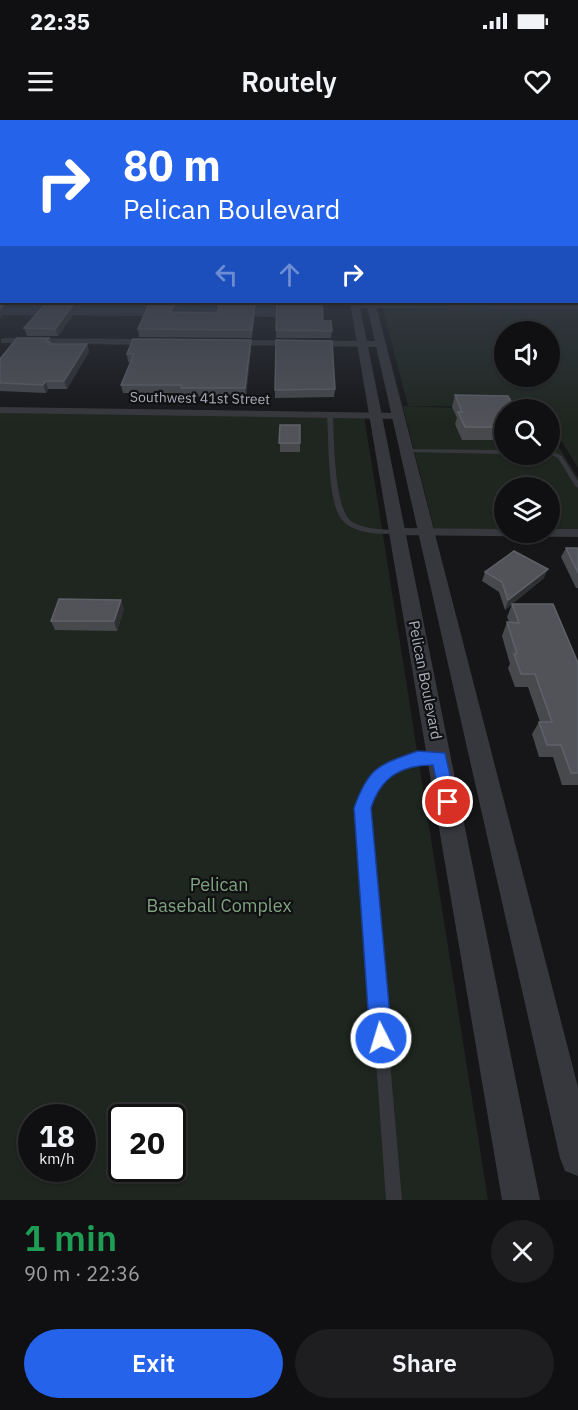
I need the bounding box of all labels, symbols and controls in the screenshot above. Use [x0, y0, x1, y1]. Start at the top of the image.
text: 22:35 [30, 7, 90, 36]
text: Routely [241, 64, 337, 99]
icon: menu [24, 65, 57, 98]
icon: heart [521, 65, 554, 98]
text: 80 m [123, 138, 221, 193]
icon: right [24, 144, 102, 222]
text: Pelican Boulevard [123, 191, 340, 226]
icon: left [210, 258, 243, 291]
icon: ahead [273, 258, 306, 291]
icon: right [336, 258, 369, 291]
map controls [494, 321, 560, 543]
button: sound [494, 321, 560, 387]
street label: Southwest 41st Street [130, 388, 270, 408]
button: search [494, 399, 560, 465]
button: layers [494, 477, 560, 543]
street label: Pelican Boulevard [405, 619, 446, 741]
pin [422, 776, 473, 827]
icon: arrive [431, 785, 464, 818]
park label: Pelican Baseball Complex [146, 873, 292, 917]
position arrow [349, 1006, 413, 1070]
speed limit sign: 20 [108, 1104, 186, 1182]
text: 18 [39, 1116, 75, 1155]
text: km/h [39, 1149, 75, 1168]
text: 1 min [24, 1214, 117, 1261]
button: close [491, 1220, 554, 1283]
text: 90 m · 22:36 [24, 1260, 140, 1287]
button: Exit [24, 1329, 283, 1398]
button: Share [295, 1329, 554, 1398]

